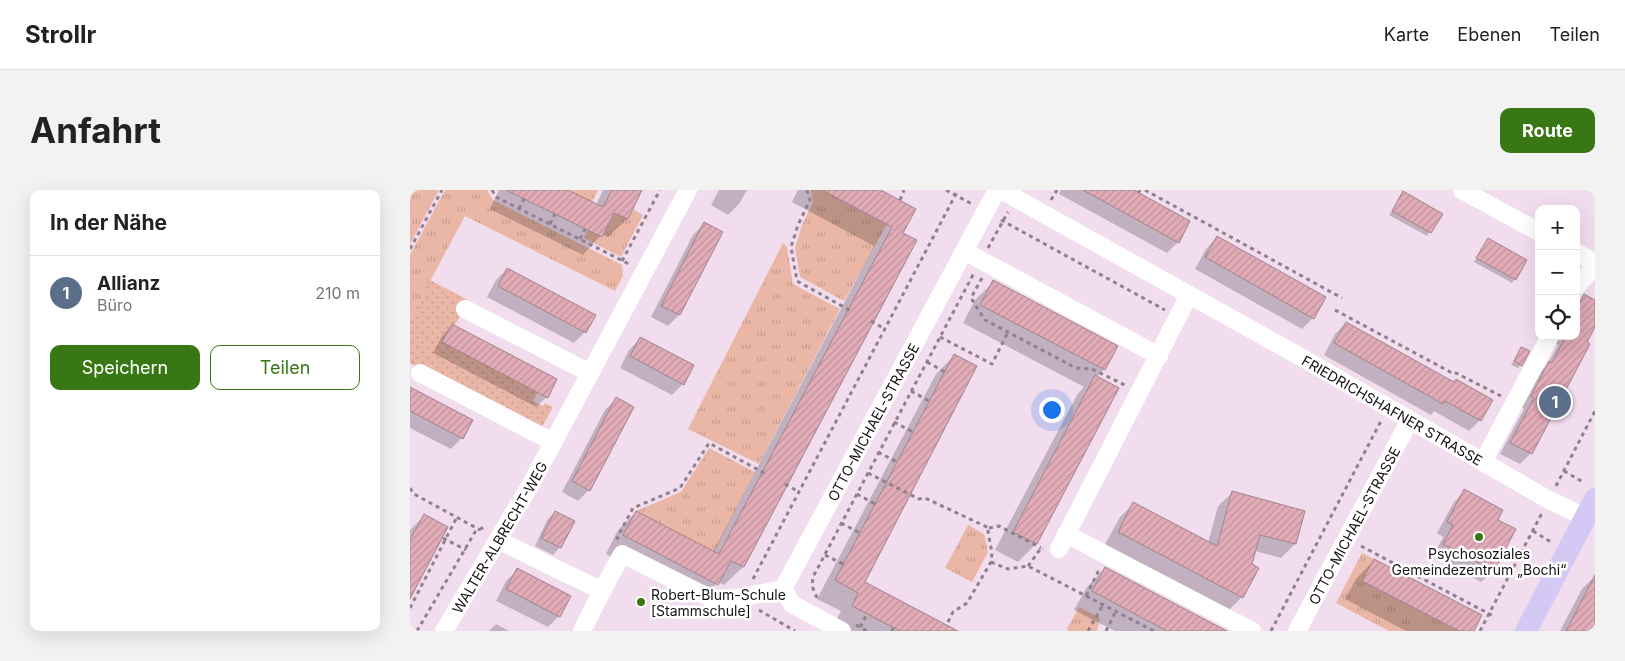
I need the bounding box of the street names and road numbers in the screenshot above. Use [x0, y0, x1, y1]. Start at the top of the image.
street label: OTTO-MICHAEL-STRASSE [823, 340, 922, 504]
street label: FRIEDRICHSHAFNER STRASSE [1299, 351, 1486, 468]
street label: OTTO-MICHAEL-STRASSE [1304, 443, 1403, 607]
street label: WALTER-ALBRECHT-WEG [448, 458, 550, 616]

